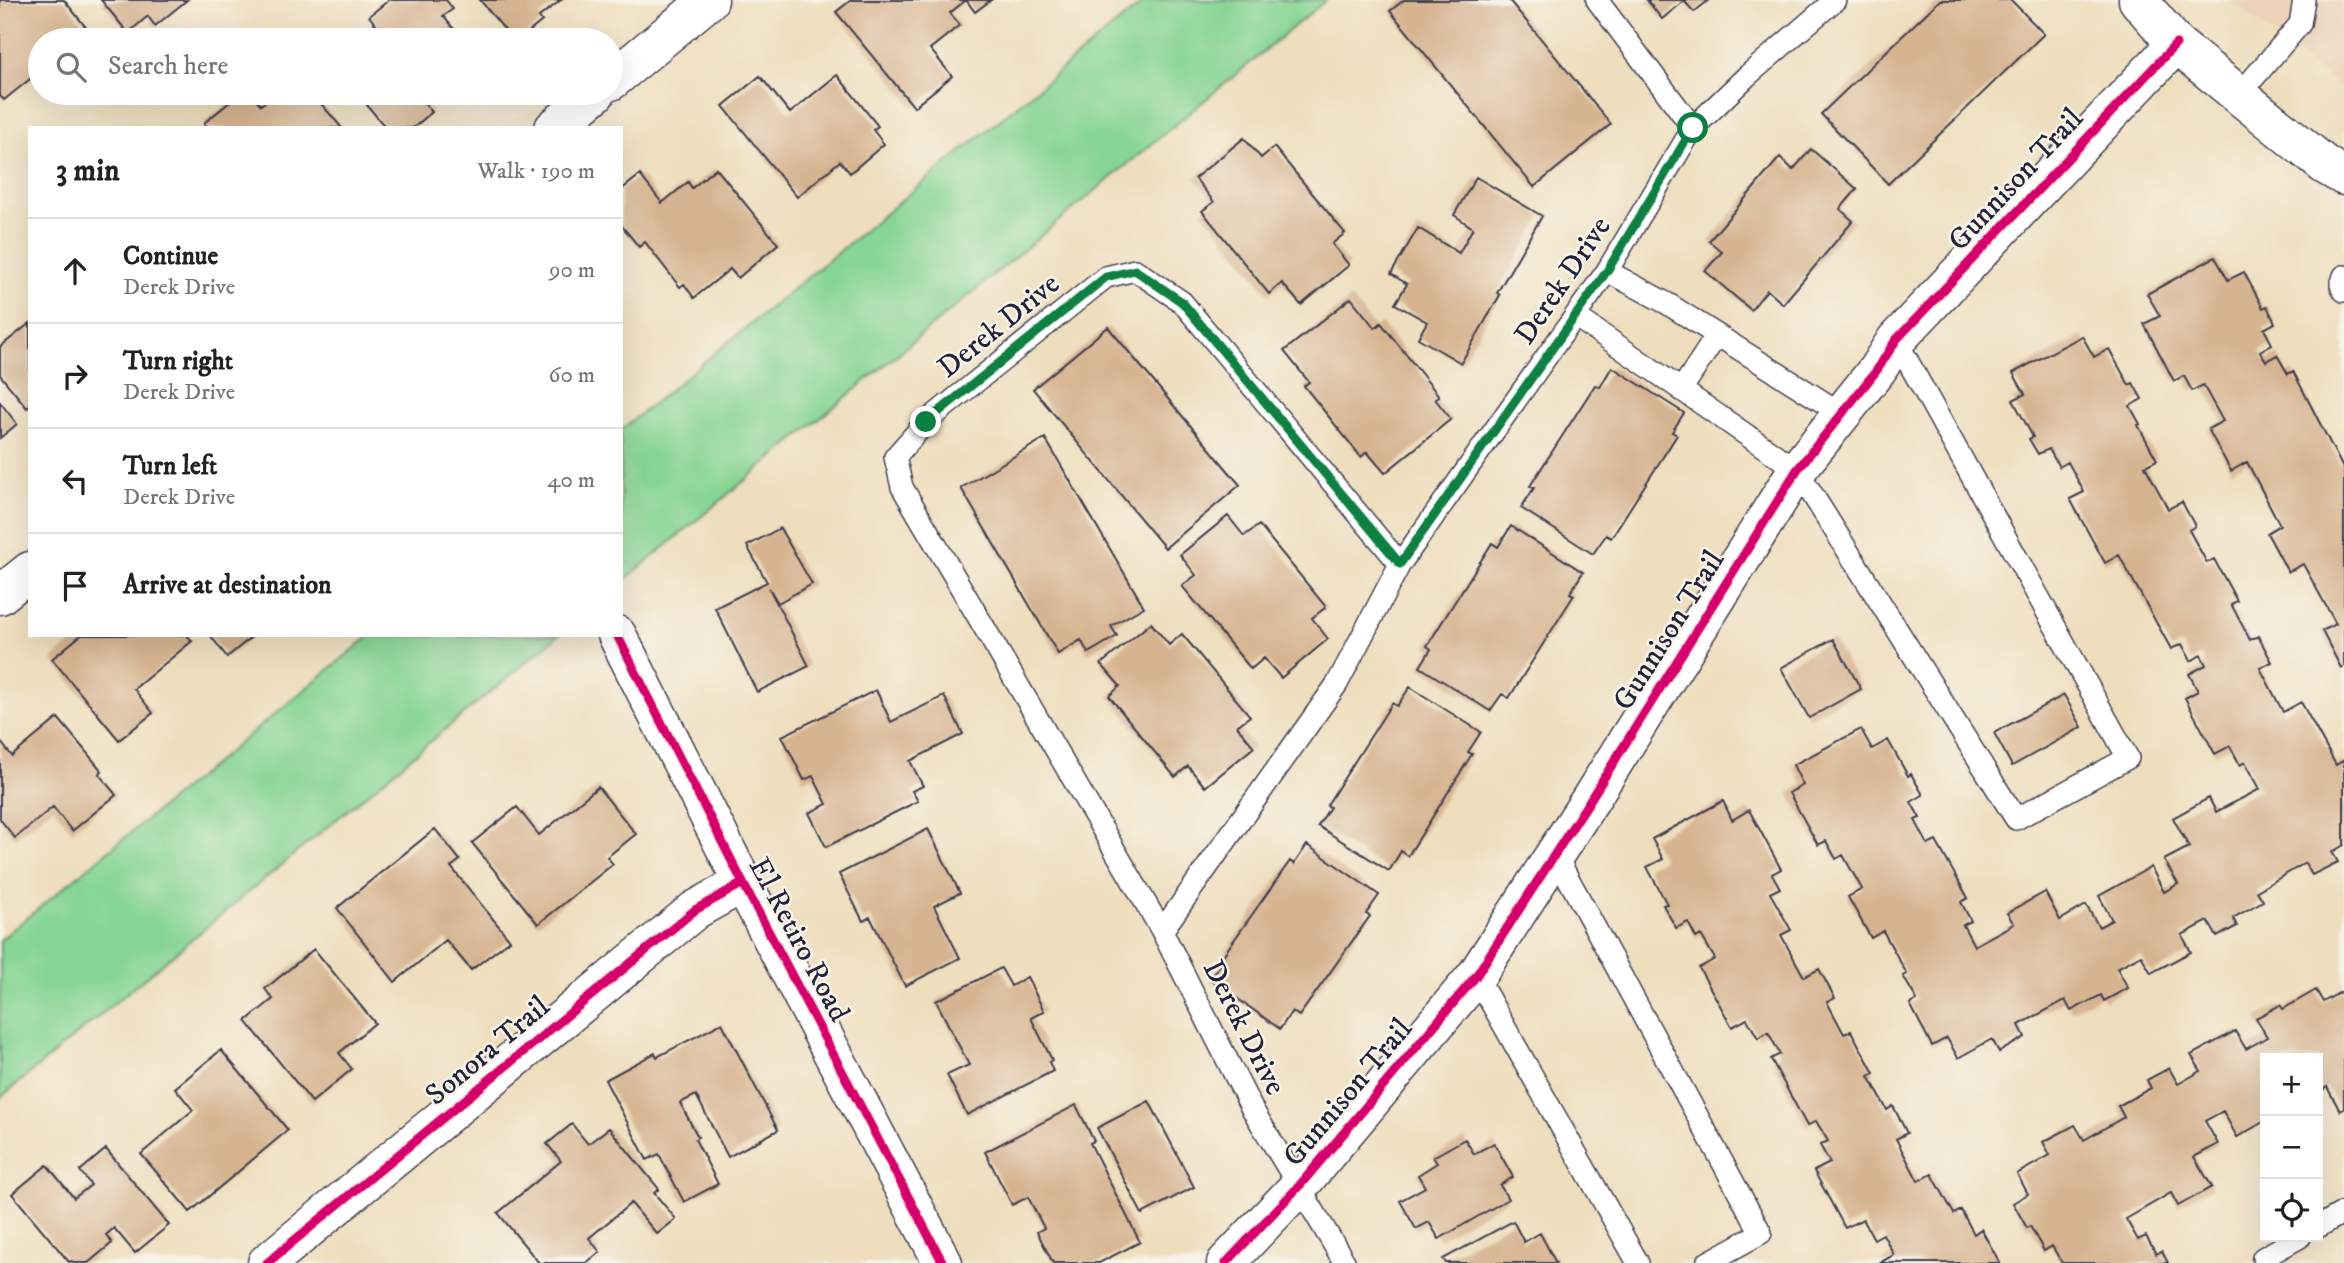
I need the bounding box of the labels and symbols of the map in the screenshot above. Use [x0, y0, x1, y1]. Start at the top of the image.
street label: Gunnison Trail [1941, 101, 2092, 259]
route start [1677, 112, 1708, 143]
street label: Derek Drive [1507, 210, 1620, 352]
street label: Derek Drive [930, 266, 1068, 387]
route end [910, 406, 941, 437]
street label: Gunnison Trail [1605, 544, 1733, 718]
street label: El Retiro Road [740, 851, 857, 1028]
street label: Derek Drive [1194, 954, 1293, 1101]
street label: Sonora Trail [418, 988, 558, 1114]
street label: Gunnison Trail [1276, 1012, 1421, 1174]

